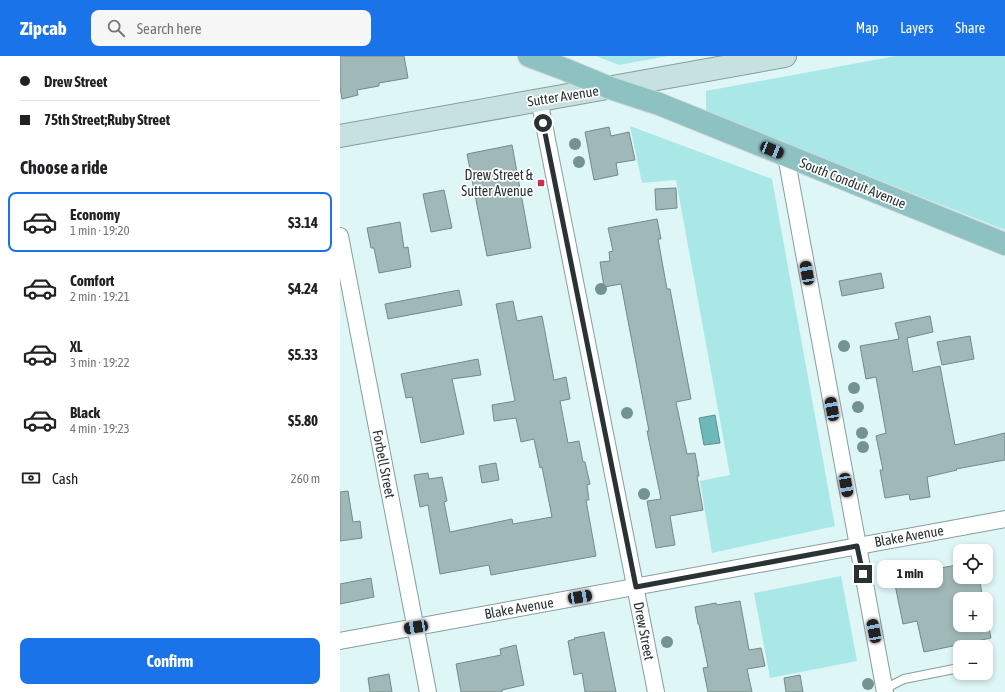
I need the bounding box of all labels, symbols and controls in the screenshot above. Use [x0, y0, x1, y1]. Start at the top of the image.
search box [91, 10, 371, 46]
text: Zipcab [20, 17, 67, 39]
icon: search [105, 17, 127, 39]
text: Search here [137, 20, 202, 37]
text: Map [856, 20, 878, 36]
text: Layers [900, 20, 933, 36]
text: Share [955, 20, 985, 36]
text: Drew Street [44, 73, 107, 90]
street label: Sutter Avenue [526, 82, 600, 110]
text: 75th Street;Ruby Street [44, 111, 170, 128]
route start [534, 114, 552, 132]
car [759, 140, 785, 160]
street label: South Conduit Avenue [798, 154, 908, 212]
text: Choose a ride [20, 157, 108, 178]
place label: Drew Street & Sutter Avenue [461, 167, 534, 199]
marker: Drew Street & Sutter Avenue [536, 178, 546, 188]
icon: car [22, 204, 58, 240]
text: Economy [70, 206, 120, 223]
text: $3.14 [288, 214, 318, 231]
text: 1 min · 19:20 [70, 223, 130, 238]
car [799, 260, 815, 286]
icon: car [22, 270, 58, 306]
text: Comfort [70, 272, 114, 289]
text: $4.24 [288, 280, 318, 297]
text: 2 min · 19:21 [70, 289, 130, 304]
icon: car [22, 336, 58, 372]
text: XL [70, 338, 83, 355]
text: $5.33 [288, 346, 318, 363]
text: 3 min · 19:22 [70, 355, 130, 370]
car [824, 396, 840, 422]
icon: car [22, 402, 58, 438]
text: Black [70, 404, 100, 421]
text: $5.80 [288, 412, 318, 429]
text: 4 min · 19:23 [70, 421, 130, 436]
street label: Forbell Street [370, 429, 398, 499]
icon: cash [20, 467, 42, 489]
text: Cash [52, 470, 78, 487]
text: 260 m [291, 471, 320, 486]
car [838, 472, 854, 498]
street label: Blake Avenue [873, 522, 945, 550]
map controls [953, 544, 993, 680]
button: locate [953, 544, 993, 584]
callout: 1 min [877, 560, 943, 588]
route end [854, 565, 872, 583]
text: 1 min [897, 566, 923, 581]
car [567, 589, 593, 605]
button: + [953, 592, 993, 632]
street label: Blake Avenue [483, 594, 555, 622]
street label: Drew Street [631, 600, 657, 662]
car [866, 618, 882, 644]
car [403, 619, 429, 635]
button: Confirm [20, 638, 320, 684]
button: − [953, 640, 993, 680]

